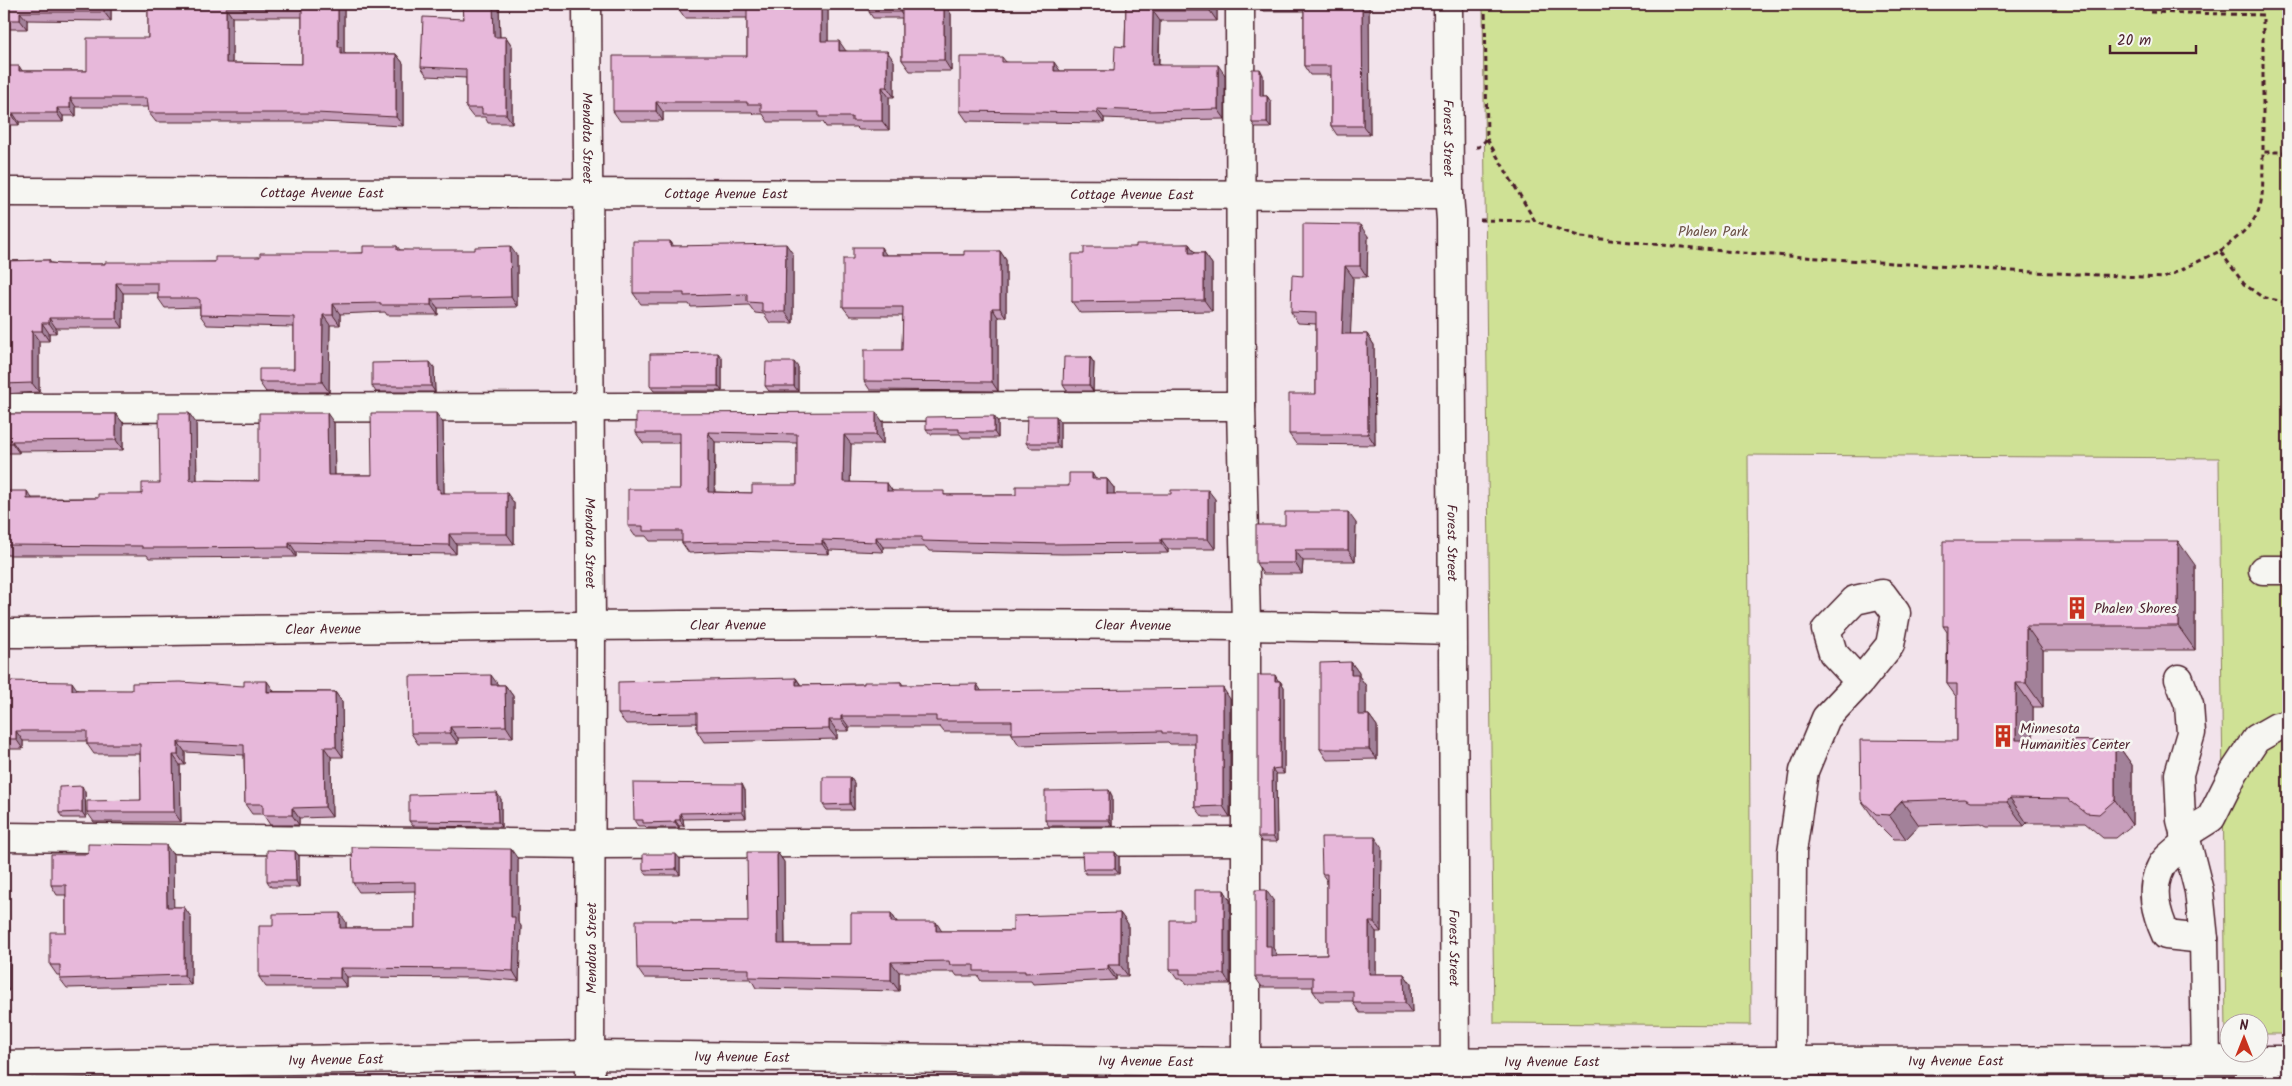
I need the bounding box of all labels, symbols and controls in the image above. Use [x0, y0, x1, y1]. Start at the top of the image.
scale bar [2110, 22, 2196, 54]
text: 20 m [2117, 29, 2151, 53]
street label: Mendota Street [576, 92, 598, 184]
street label: Forest Street [1436, 99, 1459, 177]
street label: Cottage Avenue East [260, 183, 385, 205]
street label: Cottage Avenue East [664, 183, 789, 206]
street label: Cottage Avenue East [1070, 184, 1195, 206]
park label: Phalen Park [1678, 221, 1748, 243]
street label: Mendota Street [578, 497, 601, 589]
street label: Forest Street [1440, 504, 1463, 582]
building icon: Phalen Shores [2064, 595, 2090, 621]
place label: Phalen Shores [2094, 598, 2177, 620]
street label: Clear Avenue [690, 615, 767, 637]
street label: Clear Avenue [1095, 615, 1172, 637]
street label: Clear Avenue [285, 618, 362, 641]
place label: Minnesota Humanities Center [2020, 718, 2131, 756]
building icon: Minnesota Humanities Center [1990, 723, 2016, 749]
street label: Mendota Street [581, 902, 603, 994]
street label: Forest Street [1442, 909, 1465, 987]
north arrow [2220, 1014, 2270, 1064]
text: N [2240, 1015, 2249, 1037]
street label: Ivy Avenue East [694, 1046, 790, 1069]
street label: Ivy Avenue East [288, 1049, 384, 1072]
street label: Ivy Avenue East [1098, 1050, 1194, 1073]
street label: Ivy Avenue East [1504, 1051, 1600, 1074]
street label: Ivy Avenue East [1908, 1051, 2004, 1073]

